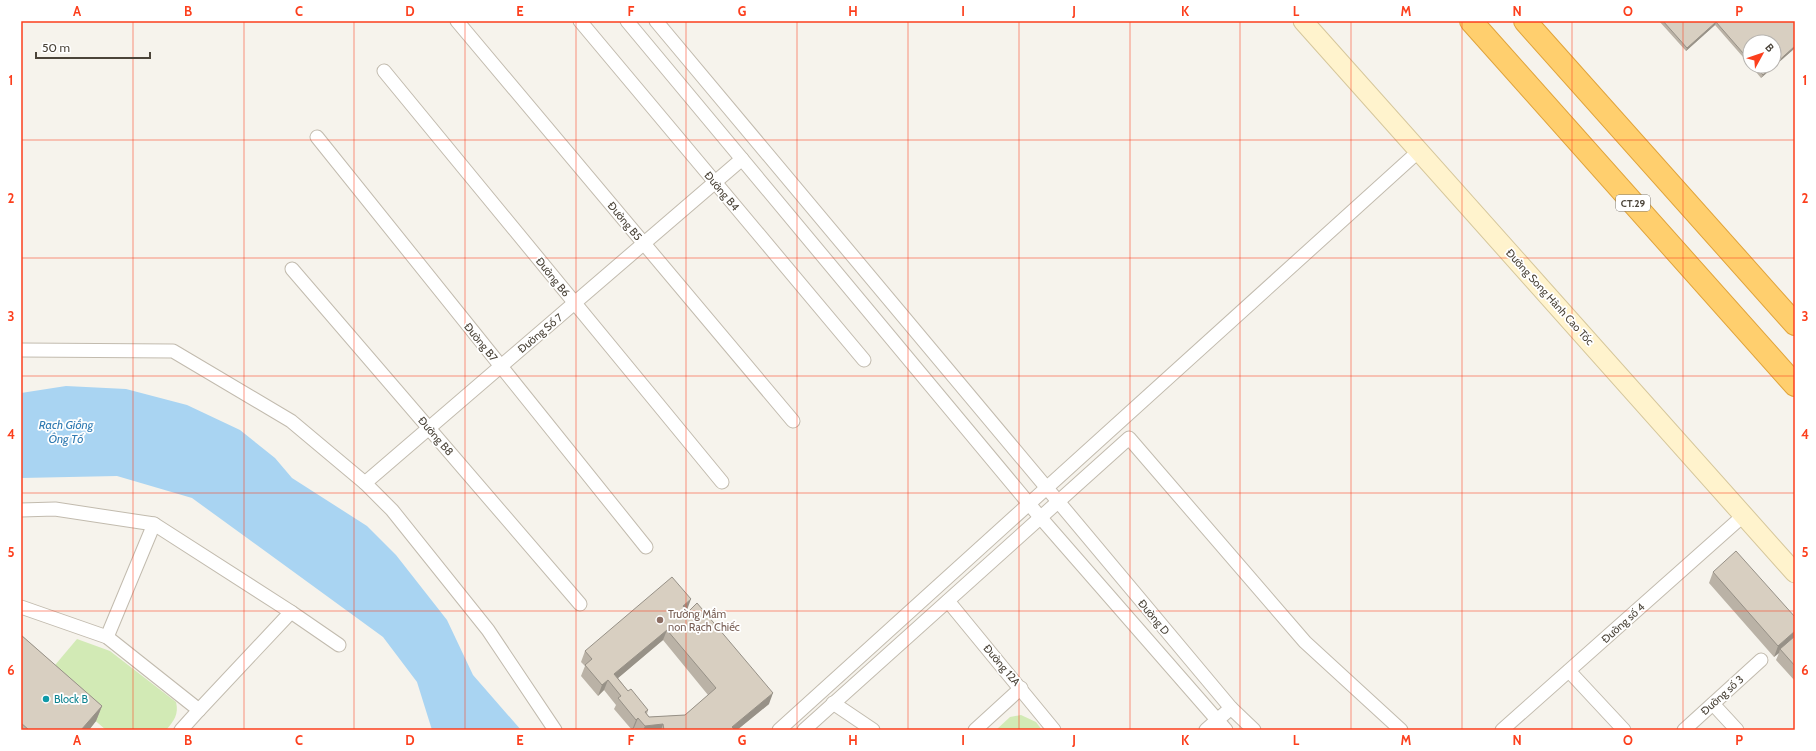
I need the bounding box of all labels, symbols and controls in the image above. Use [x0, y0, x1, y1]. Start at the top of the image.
text: A [73, 3, 82, 19]
text: B [184, 3, 192, 19]
text: C [295, 3, 303, 19]
text: D [405, 3, 415, 19]
text: E [516, 3, 524, 19]
text: F [628, 3, 635, 19]
text: G [738, 3, 747, 19]
text: H [848, 3, 858, 19]
text: I [961, 3, 965, 19]
text: J [1071, 3, 1076, 19]
text: K [1181, 3, 1190, 19]
text: L [1293, 3, 1300, 19]
text: M [1401, 3, 1412, 19]
text: N [1512, 3, 1522, 19]
text: O [1623, 3, 1633, 19]
text: P [1735, 3, 1743, 19]
scale bar [36, 34, 150, 60]
north arrow [1742, 34, 1782, 74]
text: 50 m [42, 40, 70, 55]
text: B [1762, 40, 1777, 55]
text: 1 [9, 72, 13, 88]
text: 1 [1803, 72, 1807, 88]
street label: Đường B4 [702, 169, 743, 214]
text: 2 [8, 190, 15, 206]
text: 2 [1802, 190, 1809, 206]
road number: CT.29 [1616, 195, 1650, 211]
street label: Đường B5 [605, 199, 645, 243]
street label: Đường Song Hành Cao Tốc [1503, 246, 1597, 348]
street label: Đường B6 [533, 254, 573, 300]
text: 3 [7, 308, 15, 324]
text: 3 [1801, 308, 1809, 324]
street label: Đường Số 7 [515, 310, 566, 356]
street label: Đường B7 [461, 320, 501, 365]
street label: Đường B8 [415, 414, 457, 458]
water label: Rạch Giồng Ông Tố [39, 417, 94, 446]
text: 4 [7, 426, 15, 442]
text: 4 [1801, 426, 1809, 442]
text: 5 [8, 544, 15, 560]
text: 5 [1802, 544, 1809, 560]
street label: Đường D [1135, 596, 1173, 638]
street label: Đường số 4 [1598, 600, 1648, 646]
place label: Trường Mầm non Rạch Chiếc [668, 607, 740, 634]
marker: Trường Mầm non Rạch Chiếc [655, 615, 665, 625]
street label: Đường 12A [981, 641, 1024, 689]
text: 6 [7, 662, 15, 678]
text: 6 [1801, 662, 1809, 678]
street label: Đường số 3 [1698, 672, 1746, 718]
place label: Block B [54, 692, 88, 706]
marker: Block B [41, 694, 51, 704]
text: A [73, 732, 82, 748]
text: B [184, 732, 192, 748]
text: C [295, 732, 303, 748]
text: D [405, 732, 415, 748]
text: E [516, 732, 524, 748]
text: F [628, 732, 635, 748]
text: G [738, 732, 747, 748]
text: H [848, 732, 858, 748]
text: I [961, 732, 965, 748]
text: J [1071, 732, 1076, 748]
text: K [1181, 732, 1190, 748]
text: L [1293, 732, 1300, 748]
text: M [1401, 732, 1412, 748]
text: N [1512, 732, 1522, 748]
text: O [1623, 732, 1633, 748]
text: P [1735, 732, 1743, 748]

